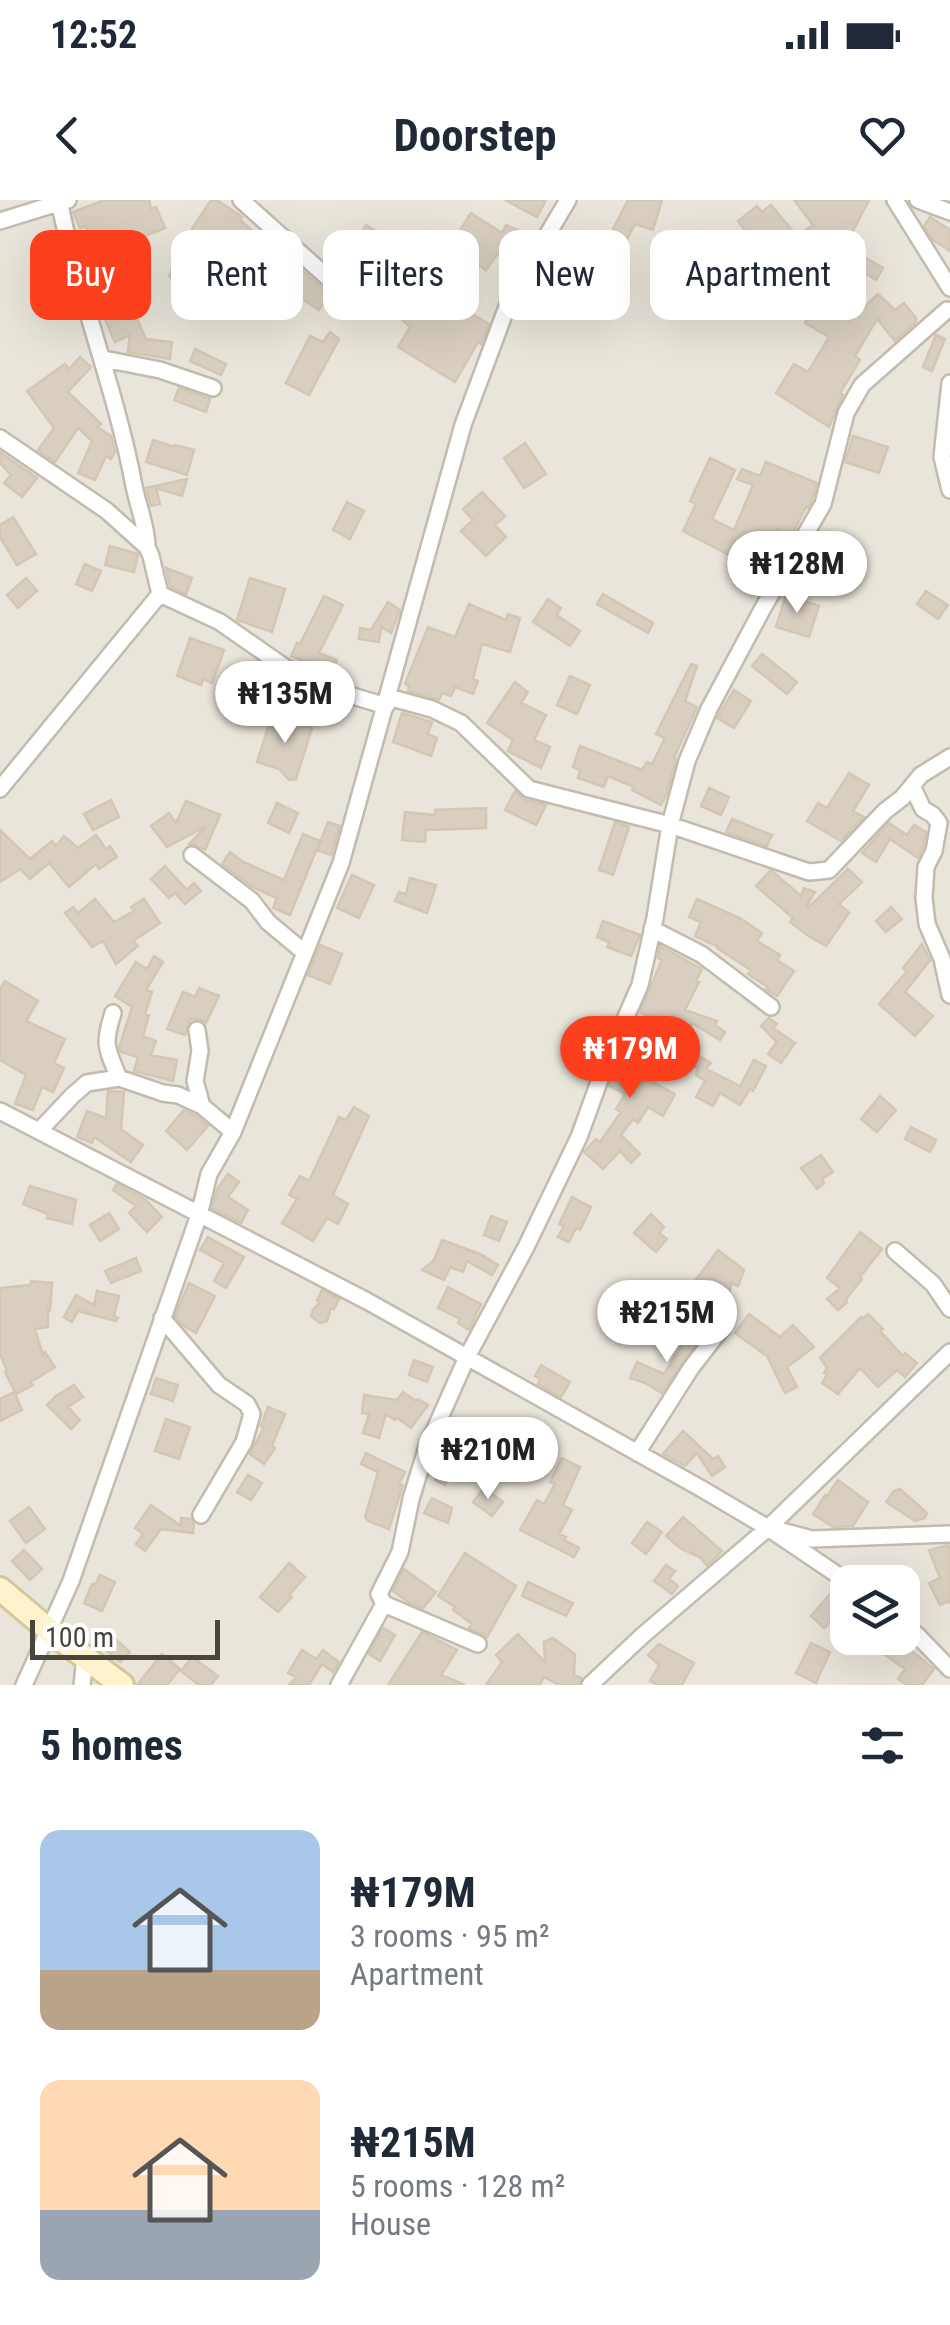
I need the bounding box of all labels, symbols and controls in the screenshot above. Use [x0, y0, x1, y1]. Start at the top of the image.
text: 12:52 [50, 13, 137, 57]
icon: back [40, 108, 95, 163]
icon: heart [855, 108, 910, 163]
text: Doorstep [393, 109, 557, 162]
chip: Buy [30, 230, 151, 320]
chip: Rent [171, 230, 303, 320]
chip: Filters [323, 230, 479, 320]
chip: New [499, 230, 630, 320]
chip: Apartment [650, 230, 866, 320]
pin: ₦128M [727, 531, 867, 616]
text: ₦128M [749, 544, 845, 582]
pin: ₦135M [215, 661, 355, 746]
text: ₦135M [237, 674, 333, 712]
pin: ₦179M [560, 1016, 700, 1101]
text: ₦179M [582, 1029, 678, 1067]
pin: ₦215M [597, 1280, 737, 1365]
text: ₦215M [619, 1293, 715, 1331]
pin: ₦210M [418, 1417, 558, 1502]
text: ₦210M [440, 1430, 536, 1468]
map controls [830, 1565, 920, 1655]
button: layers [830, 1565, 920, 1655]
scale bar [30, 1615, 220, 1660]
text: 100 m [45, 1621, 114, 1654]
icon: filters [855, 1718, 910, 1773]
text: 5 homes [40, 1721, 183, 1770]
text: ₦179M [350, 1868, 476, 1917]
icon: home [120, 1870, 240, 1990]
text: 3 rooms · 95 m² [350, 1917, 549, 1955]
text: Apartment [350, 1955, 484, 1993]
text: ₦215M [350, 2118, 476, 2167]
icon: home [120, 2120, 240, 2240]
text: 5 rooms · 128 m² [350, 2167, 565, 2205]
text: House [350, 2205, 431, 2243]

